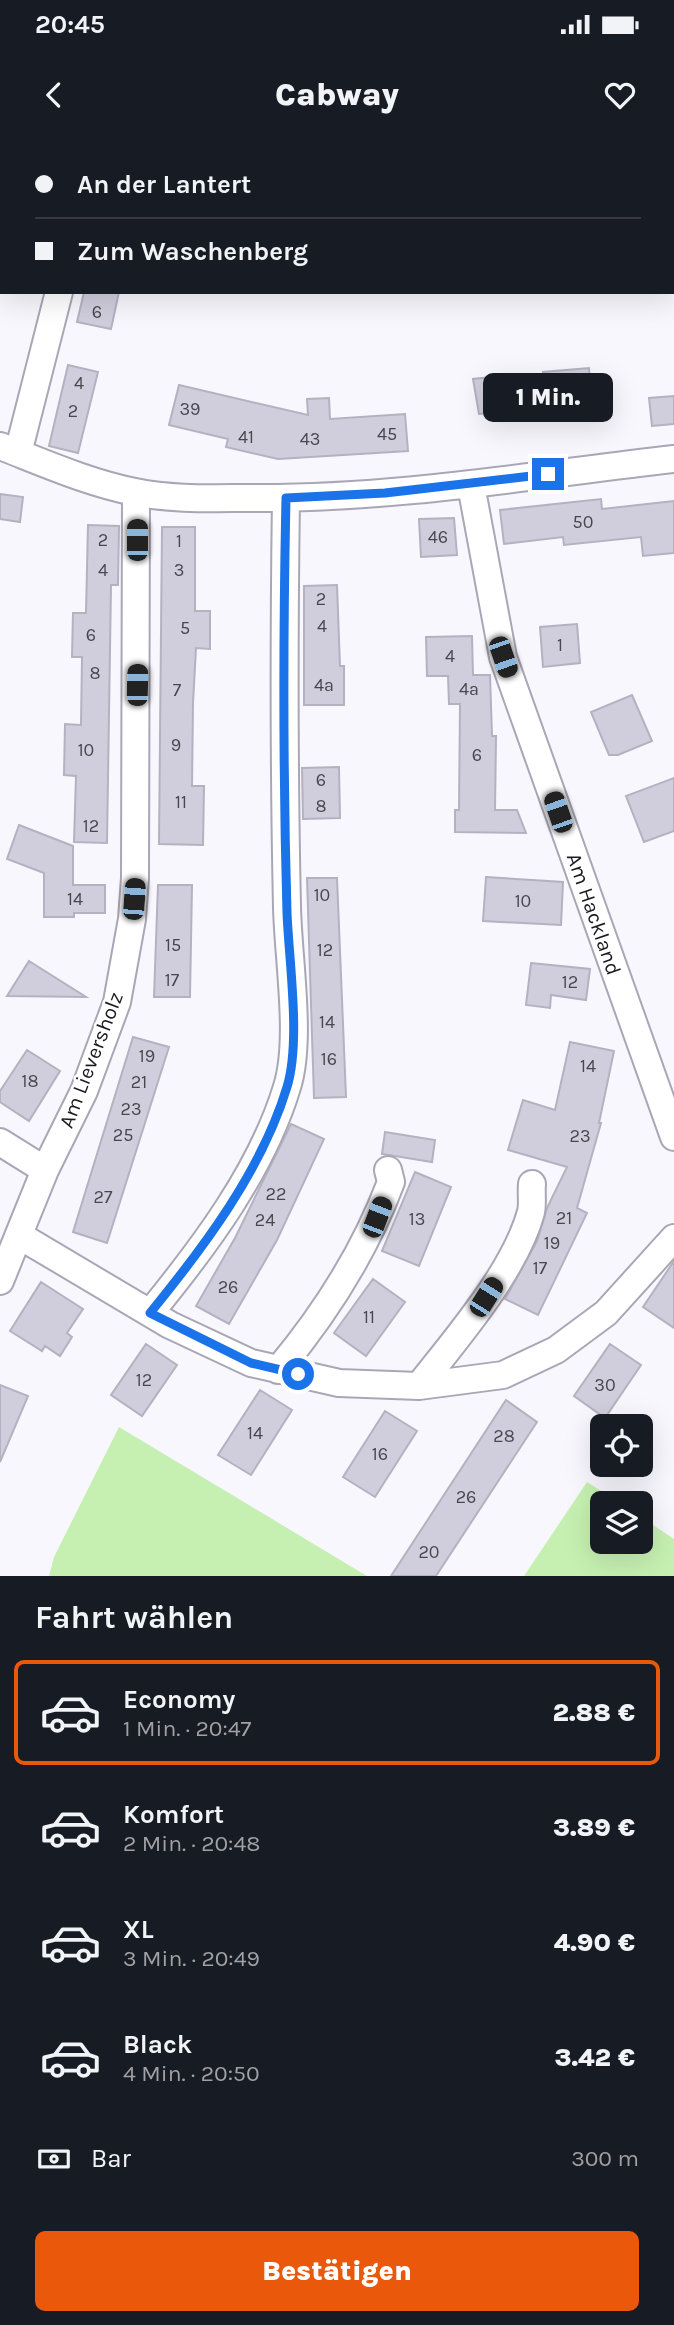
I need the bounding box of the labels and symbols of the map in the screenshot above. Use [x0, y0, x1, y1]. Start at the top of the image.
house number: 6 [92, 301, 102, 323]
house number: 4 [74, 372, 84, 394]
callout: 1 Min. [483, 372, 613, 422]
house number: 39 [179, 398, 201, 420]
house number: 2 [68, 400, 78, 422]
house number: 45 [377, 423, 397, 445]
house number: 41 [238, 426, 254, 448]
house number: 43 [300, 428, 320, 450]
route end [532, 458, 564, 490]
house number: 50 [573, 511, 593, 533]
car [127, 519, 148, 561]
house number: 46 [428, 526, 448, 548]
house number: 2 [98, 529, 108, 551]
house number: 1 [176, 530, 182, 552]
house number: 4 [98, 559, 108, 581]
house number: 3 [174, 559, 184, 581]
house number: 2 [316, 588, 326, 610]
house number: 4 [317, 615, 327, 637]
house number: 5 [180, 617, 190, 639]
house number: 6 [86, 624, 96, 646]
car [487, 634, 520, 680]
house number: 1 [557, 634, 563, 656]
house number: 4 [445, 645, 455, 667]
house number: 8 [89, 662, 101, 684]
car [127, 664, 148, 706]
house number: 4a [314, 674, 334, 696]
house number: 4a [459, 678, 479, 700]
house number: 7 [173, 679, 182, 701]
house number: 9 [171, 734, 181, 756]
house number: 10 [78, 739, 94, 761]
house number: 6 [472, 744, 482, 766]
house number: 6 [316, 769, 326, 791]
car [542, 789, 575, 835]
house number: 11 [175, 791, 187, 813]
house number: 8 [315, 795, 327, 817]
house number: 12 [83, 815, 99, 837]
street label: Am Hackland [562, 850, 626, 978]
car [123, 877, 146, 921]
house number: 10 [314, 884, 330, 906]
house number: 14 [67, 888, 83, 910]
house number: 10 [515, 890, 531, 912]
house number: 15 [165, 934, 181, 956]
house number: 12 [317, 939, 333, 961]
house number: 17 [165, 969, 180, 991]
house number: 12 [562, 971, 578, 993]
street label: Am Lieversholz [54, 989, 128, 1131]
house number: 14 [319, 1011, 335, 1033]
house number: 19 [139, 1045, 155, 1067]
house number: 16 [321, 1048, 337, 1070]
house number: 14 [580, 1055, 596, 1077]
house number: 18 [21, 1070, 39, 1092]
house number: 21 [131, 1071, 147, 1093]
house number: 23 [120, 1098, 142, 1120]
house number: 25 [113, 1124, 133, 1146]
house number: 23 [569, 1125, 591, 1147]
house number: 22 [266, 1183, 286, 1205]
house number: 27 [94, 1186, 113, 1208]
car [360, 1194, 395, 1240]
house number: 21 [556, 1207, 572, 1229]
house number: 13 [409, 1208, 425, 1230]
house number: 24 [255, 1209, 275, 1231]
house number: 19 [544, 1232, 560, 1254]
house number: 17 [533, 1257, 548, 1279]
car [466, 1274, 507, 1320]
house number: 26 [218, 1276, 238, 1298]
house number: 11 [363, 1306, 375, 1328]
route start [282, 1358, 314, 1390]
house number: 12 [136, 1369, 152, 1391]
house number: 30 [594, 1374, 616, 1396]
house number: 14 [247, 1422, 263, 1444]
house number: 28 [493, 1425, 515, 1447]
house number: 16 [372, 1443, 388, 1465]
house number: 26 [456, 1486, 476, 1508]
house number: 20 [418, 1541, 440, 1563]

